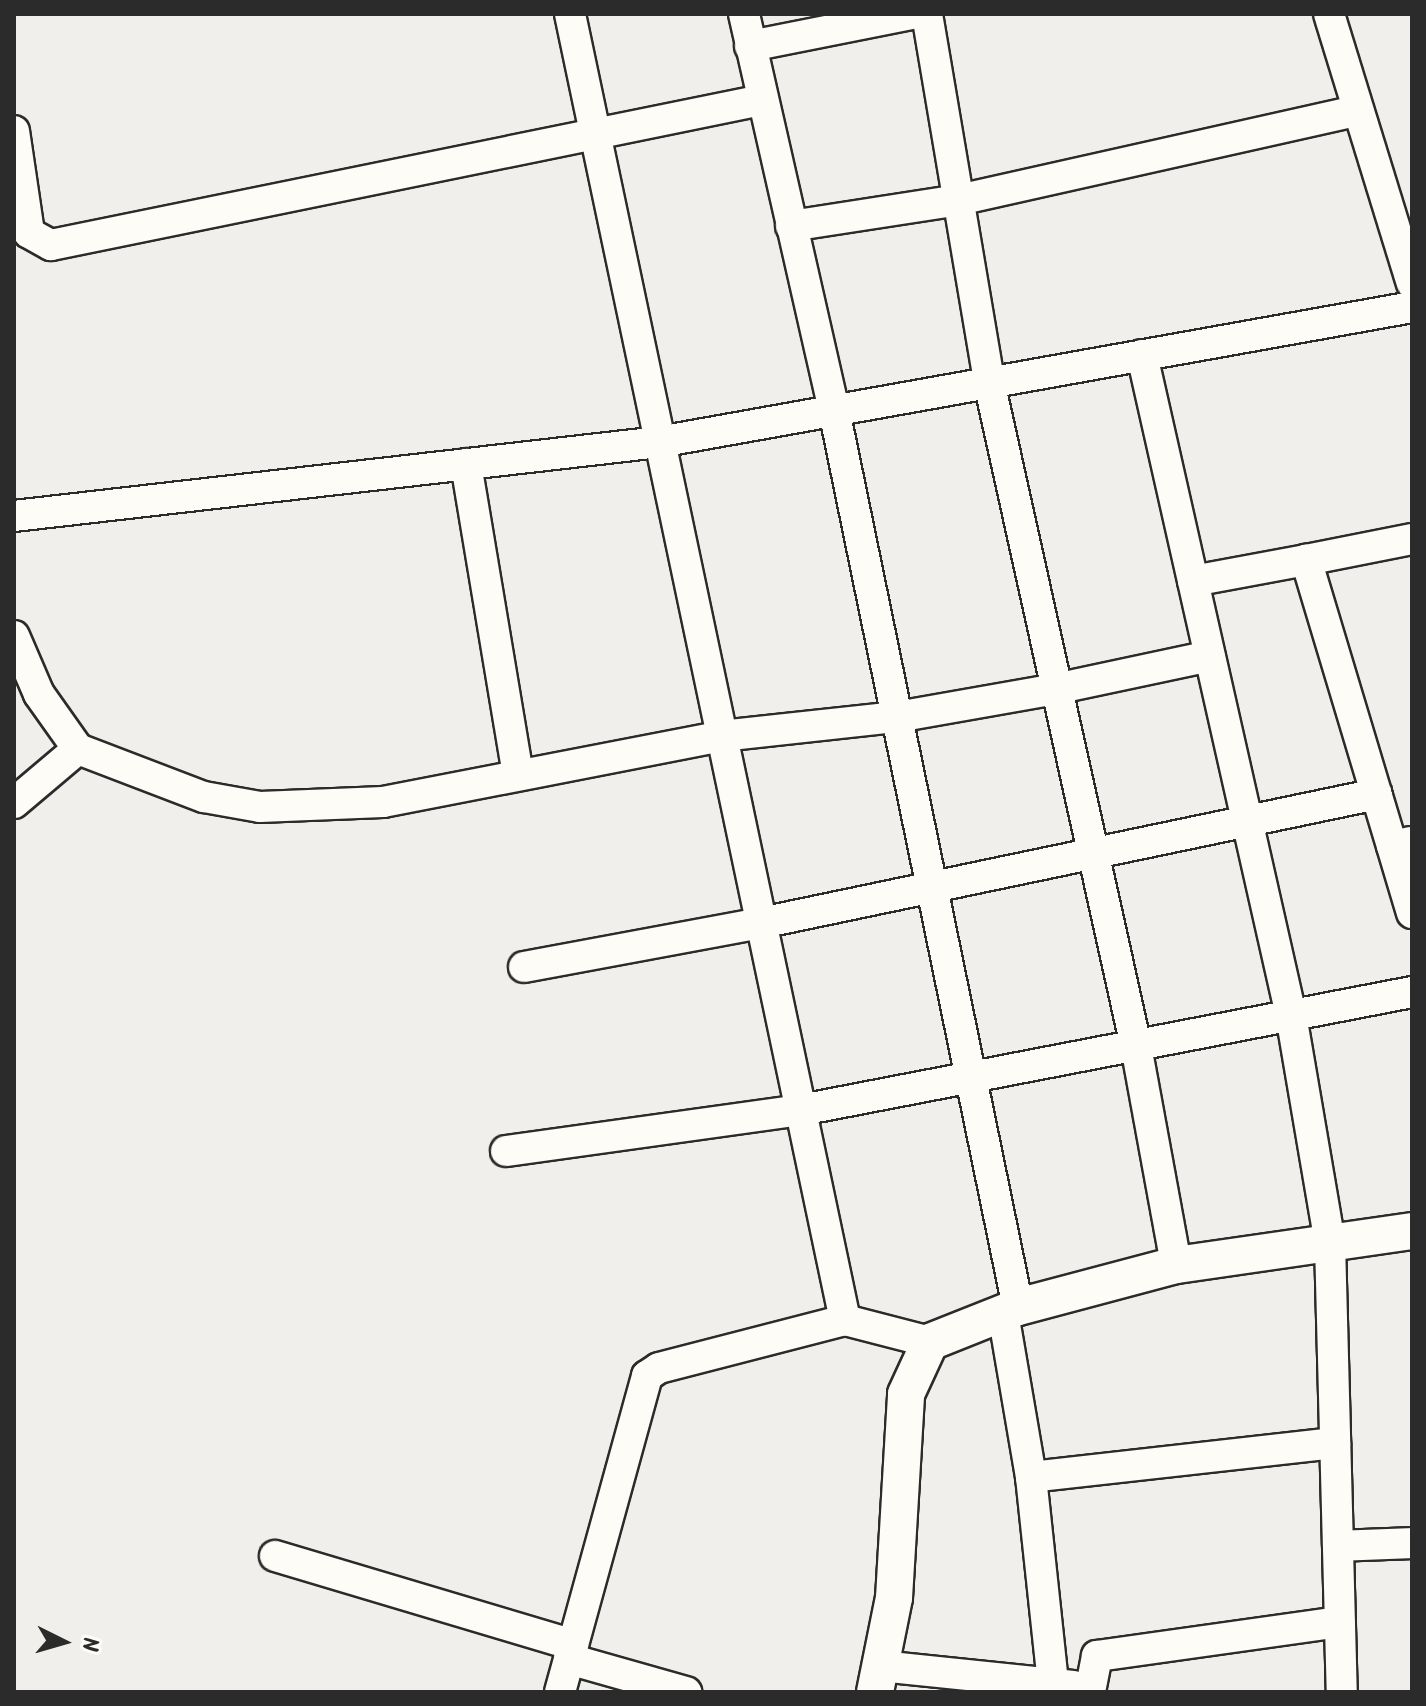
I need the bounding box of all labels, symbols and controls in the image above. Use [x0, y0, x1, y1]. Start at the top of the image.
north arrow [24, 1602, 104, 1682]
text: N [70, 1636, 106, 1653]

